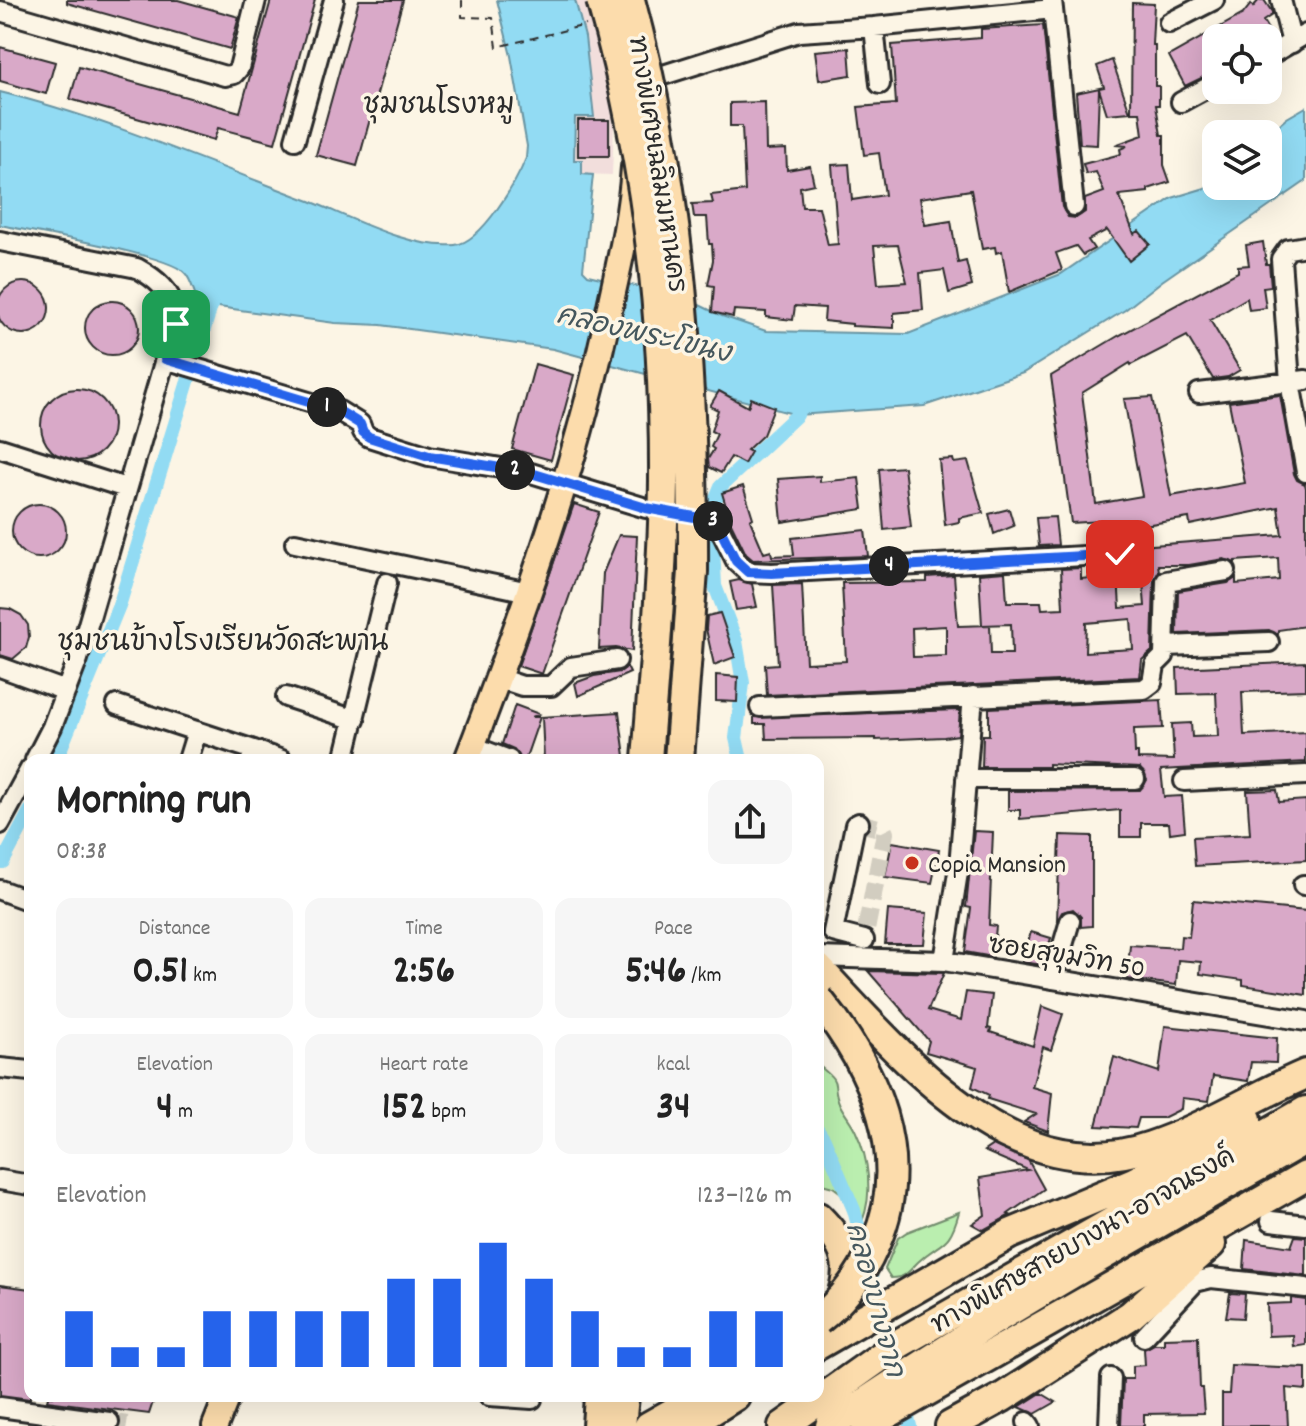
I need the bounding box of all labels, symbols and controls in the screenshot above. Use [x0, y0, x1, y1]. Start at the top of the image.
map controls [1202, 24, 1282, 200]
button: locate [1202, 24, 1282, 104]
street label: ทางพิเศษเฉลิมมหานคร [617, 33, 694, 296]
district label: ชุมชนโรงหมู [363, 84, 515, 128]
button: layers [1202, 120, 1282, 200]
pin [142, 290, 210, 358]
water label: คลองพระโขนง [552, 295, 737, 377]
icon: arrive [154, 302, 198, 346]
pin: 1 [307, 387, 347, 427]
text: 1 [325, 391, 329, 422]
pin: 2 [495, 450, 535, 490]
text: 2 [510, 454, 520, 485]
pin: 3 [693, 501, 733, 541]
text: 3 [708, 505, 718, 536]
pin [1086, 520, 1154, 588]
icon: check [1098, 532, 1142, 576]
pin: 4 [869, 546, 909, 586]
text: 4 [884, 550, 894, 581]
district label: ชุมชนข้างโรงเรียนวัดสะพาน [58, 621, 389, 665]
text: Morning run [56, 772, 251, 835]
button: share [708, 780, 792, 864]
text: 08:38 [56, 834, 107, 871]
place label: Copia Mansion [928, 848, 1066, 885]
marker: Copia Mansion [903, 854, 921, 872]
text: Distance [139, 914, 211, 945]
text: Time [405, 914, 443, 945]
text: Pace [654, 914, 693, 945]
street label: ซอยสุขุมวิท 50 [985, 928, 1148, 989]
text: 0.51 [132, 945, 188, 1002]
text: 2:56 [393, 945, 455, 1002]
text: 5:46 [625, 945, 686, 1002]
text: km [188, 961, 217, 992]
text: /km [686, 961, 722, 992]
text: Elevation [136, 1050, 213, 1081]
text: Heart rate [380, 1050, 468, 1081]
text: kcal [657, 1050, 690, 1081]
text: 4 [156, 1081, 173, 1138]
text: 152 [382, 1081, 426, 1138]
text: 34 [656, 1081, 691, 1138]
text: m [173, 1097, 193, 1128]
text: bpm [426, 1097, 466, 1128]
street label: ทางพิเศษสายบางนา-อาจณรงค์ [924, 1139, 1243, 1345]
text: Elevation [56, 1178, 146, 1215]
text: 123–126 m [697, 1178, 792, 1215]
water label: คลองบางจาก [832, 1219, 913, 1384]

